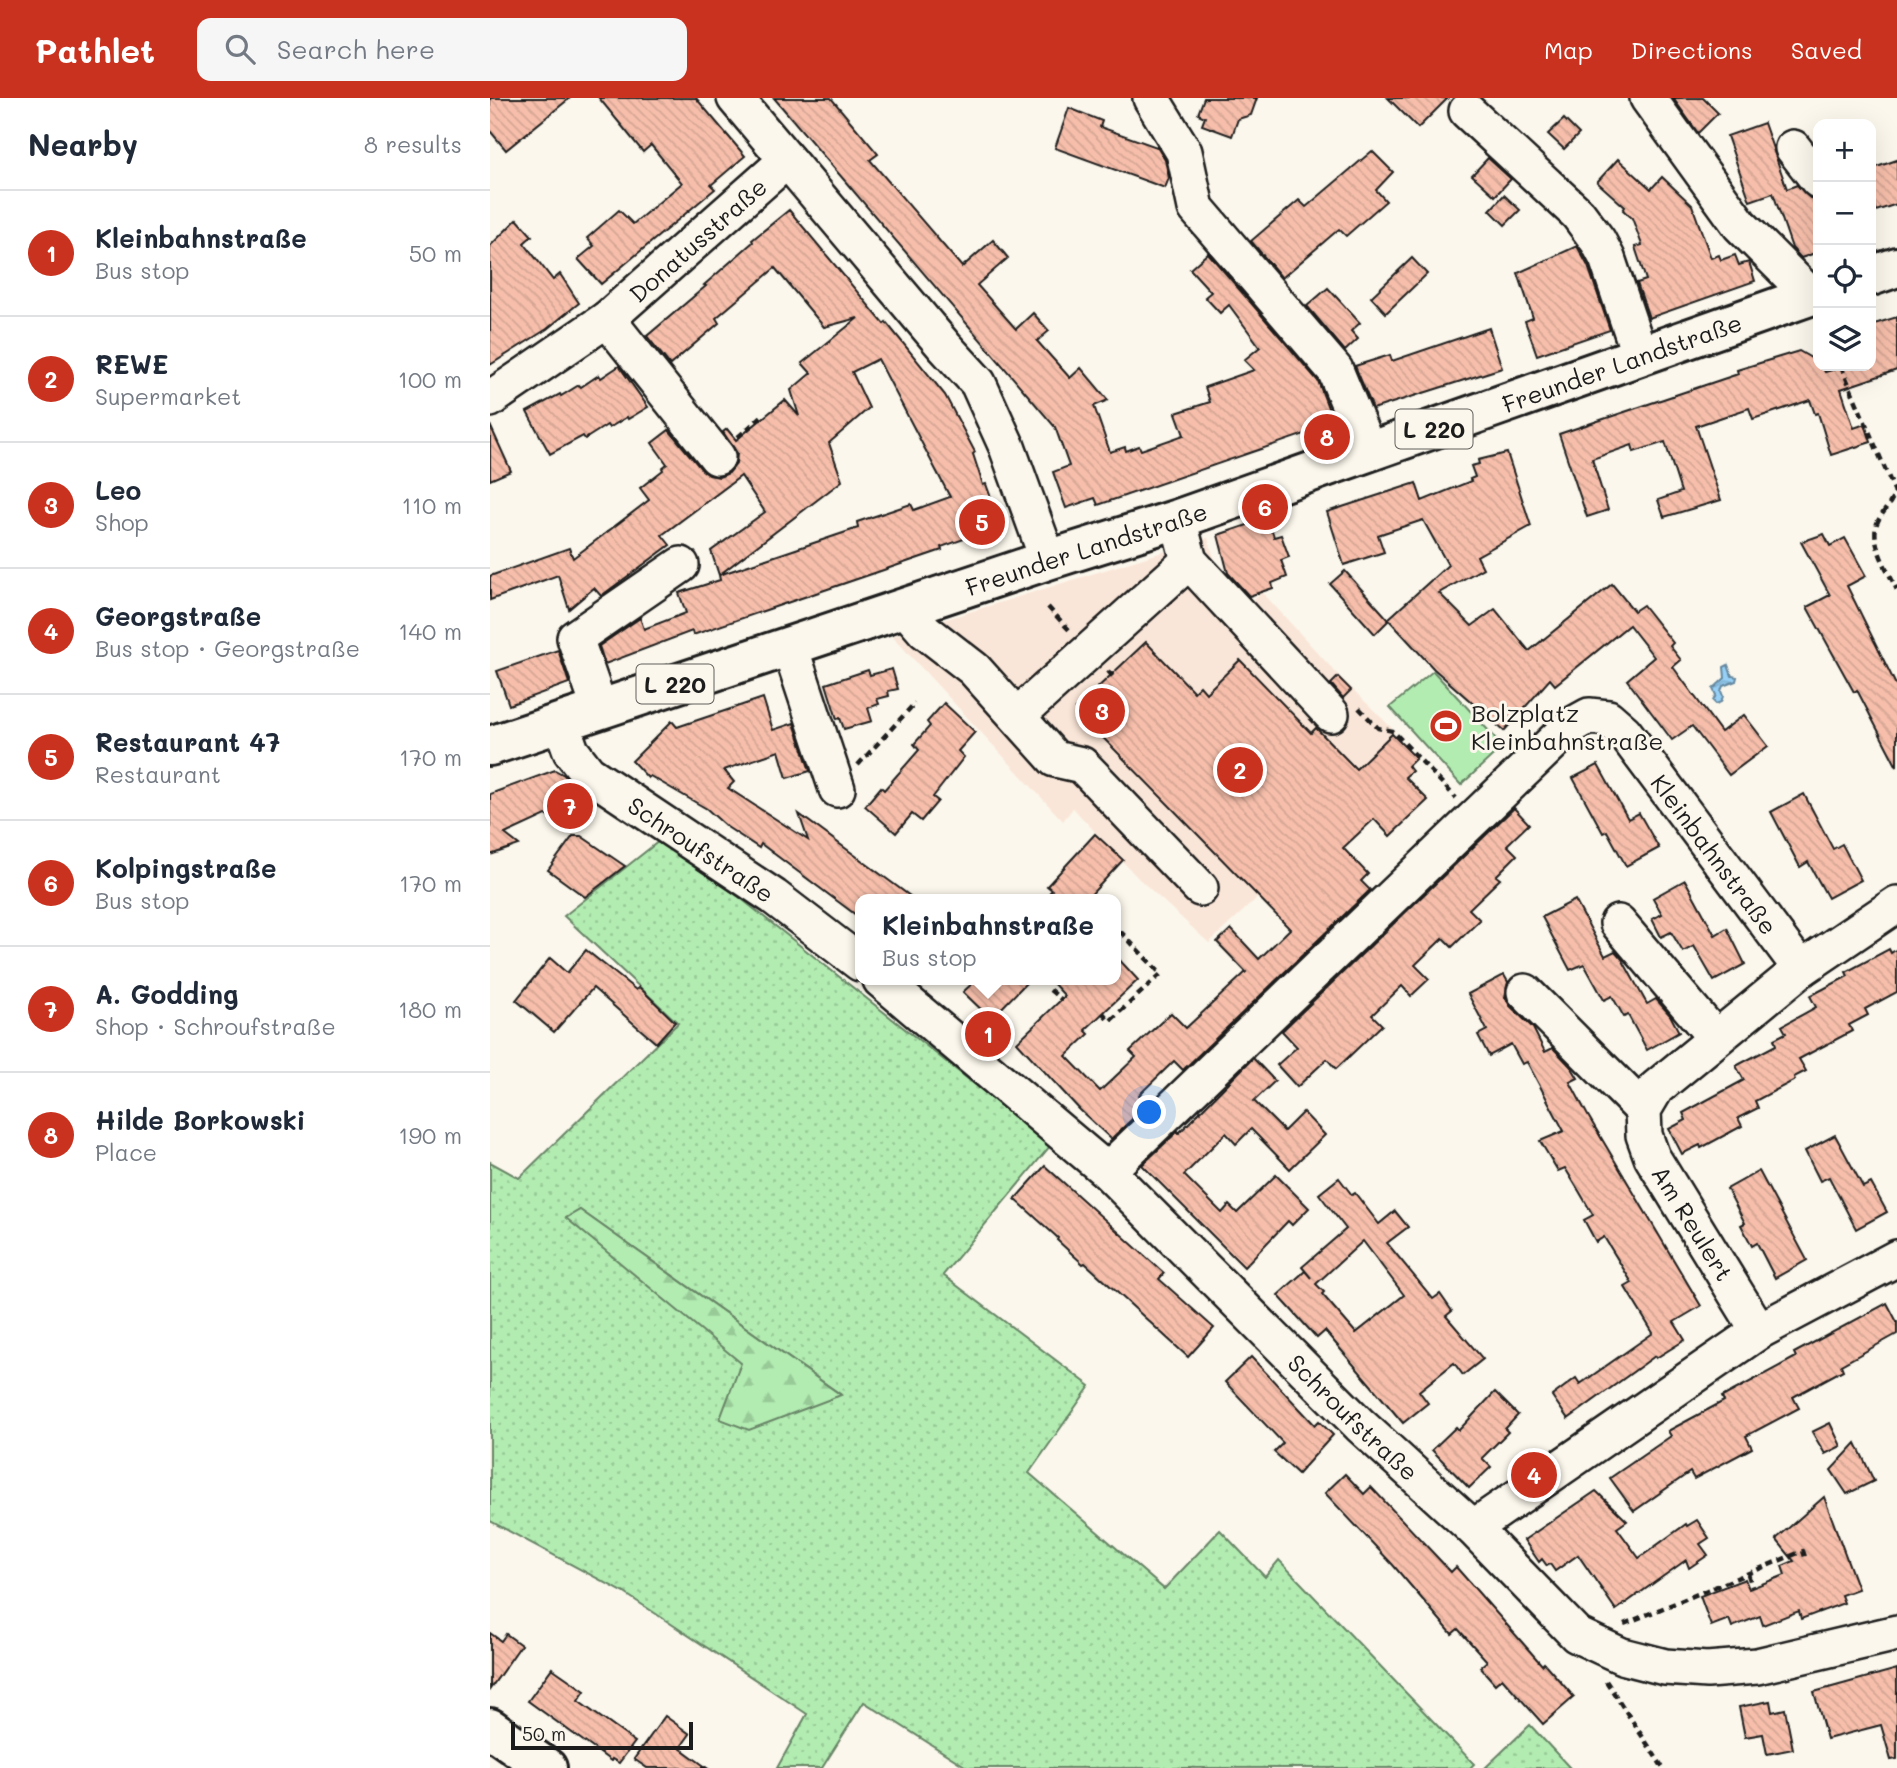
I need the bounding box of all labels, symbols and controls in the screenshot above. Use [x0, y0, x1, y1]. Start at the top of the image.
search box [197, 18, 687, 81]
text: Pathlet [35, 28, 155, 71]
icon: search [221, 30, 259, 68]
text: Search here [277, 32, 435, 66]
text: Map [1544, 34, 1593, 65]
text: Directions [1631, 34, 1753, 65]
text: Saved [1791, 34, 1862, 65]
map controls [1813, 119, 1876, 371]
button: + [1813, 119, 1876, 182]
text: Nearby [28, 124, 138, 164]
text: 8 results [364, 129, 462, 159]
street label: Donatusstraße [622, 170, 772, 308]
button: − [1813, 182, 1876, 245]
text: Kleinbahnstraße [95, 221, 307, 255]
text: 1 [46, 238, 56, 268]
text: 50 m [409, 238, 462, 268]
button: locate [1813, 245, 1876, 308]
text: Bus stop [95, 255, 190, 285]
street label: Freunder Landstraße [1498, 306, 1746, 419]
button: layers [1813, 308, 1876, 371]
text: REWE [95, 347, 168, 381]
text: 2 [45, 364, 57, 394]
text: 100 m [398, 364, 462, 394]
text: Supermarket [95, 381, 241, 411]
road number: L 220 [1396, 410, 1472, 448]
pin: 8 [1304, 411, 1350, 463]
text: Leo [95, 473, 141, 507]
pin: 6 [1242, 481, 1288, 533]
text: 3 [44, 490, 58, 520]
text: 110 m [402, 490, 462, 520]
street label: Freunder Landstraße [961, 495, 1211, 602]
pin: 5 [959, 496, 1005, 548]
text: Shop [95, 507, 149, 537]
text: Georgstraße [95, 599, 261, 633]
text: 4 [44, 616, 58, 646]
text: 140 m [398, 616, 462, 646]
text: Bus stop · Georgstraße [95, 633, 360, 663]
road number: L 220 [636, 664, 714, 704]
pin: 3 [1079, 685, 1125, 737]
place label: Bolzplatz Kleinbahnstraße [1471, 697, 1663, 756]
sports icon: Bolzplatz Kleinbahnstraße [1427, 707, 1465, 745]
text: Restaurant 47 [95, 725, 280, 759]
text: 5 [44, 742, 58, 772]
text: 170 m [399, 742, 462, 772]
pin: 2 [1217, 744, 1263, 796]
text: Restaurant [95, 759, 221, 789]
street label: Kleinbahnstraße [1645, 767, 1785, 940]
pin: 7 [547, 780, 593, 832]
street label: Schroufstraße [623, 789, 781, 909]
text: Kolpingstraße [95, 851, 276, 885]
text: 6 [44, 868, 58, 898]
text: 170 m [399, 868, 462, 898]
text: Bus stop [95, 885, 190, 915]
popup [855, 894, 1121, 985]
text: Kleinbahnstraße [882, 908, 1094, 942]
text: Bus stop [882, 942, 977, 972]
text: A. Godding [95, 977, 238, 1011]
text: 7 [45, 994, 57, 1024]
text: 180 m [398, 994, 462, 1024]
pin: 1 [965, 1008, 1011, 1060]
text: Shop · Schroufstraße [95, 1011, 336, 1041]
your location [1132, 1095, 1166, 1129]
text: Hilde Borkowski [95, 1103, 306, 1137]
text: 8 [44, 1120, 58, 1150]
text: 190 m [398, 1120, 462, 1150]
text: Place [95, 1137, 157, 1167]
street label: Am Reulert [1645, 1160, 1741, 1286]
street label: Schroufstraße [1282, 1347, 1425, 1486]
pin: 4 [1511, 1449, 1557, 1501]
scale bar [511, 1719, 693, 1751]
text: 50 m [522, 1721, 566, 1746]

